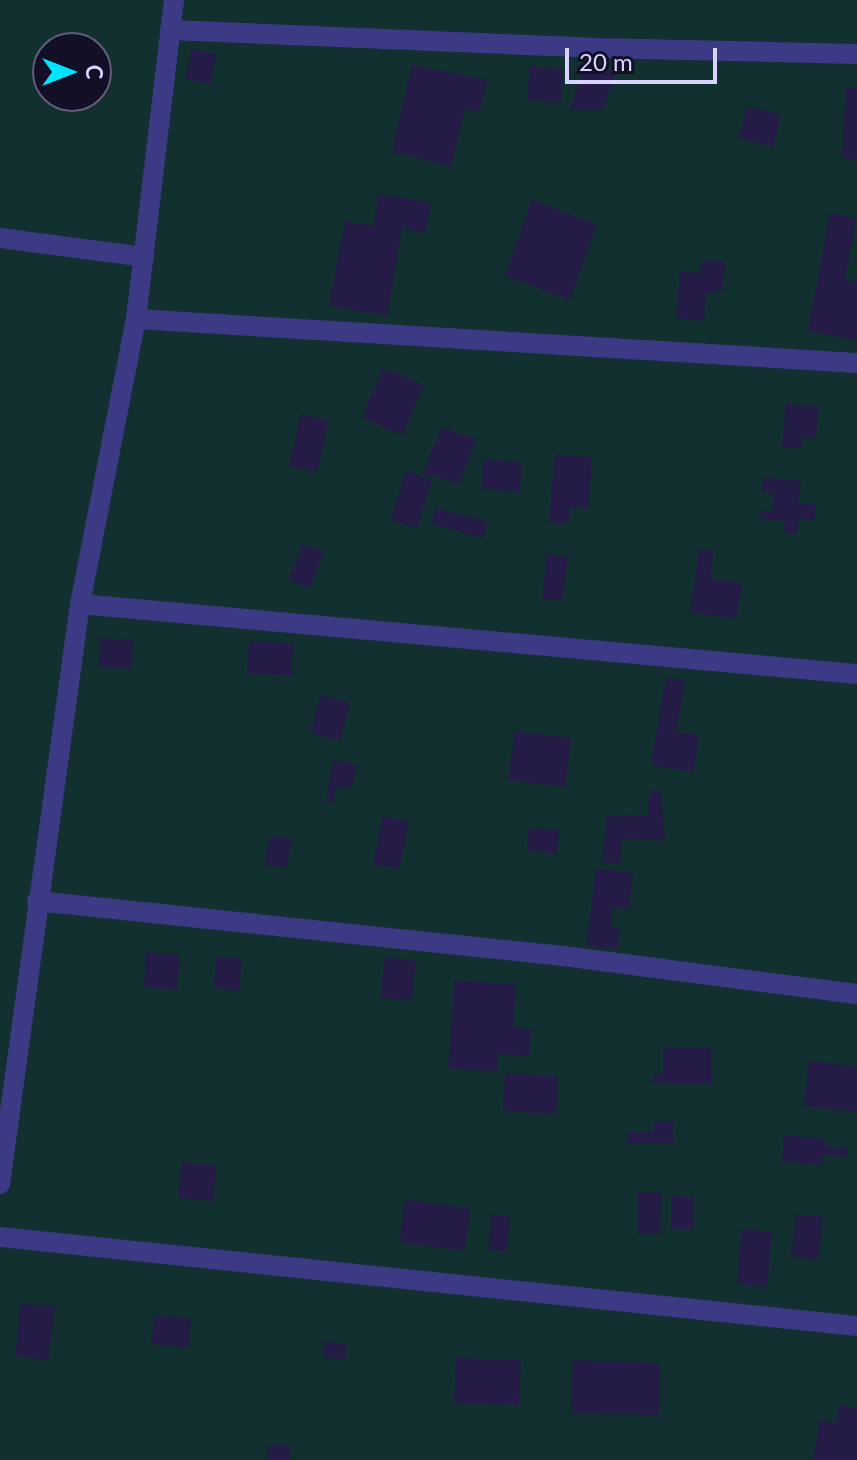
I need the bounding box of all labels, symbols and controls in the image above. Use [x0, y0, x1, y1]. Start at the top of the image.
north arrow [32, 32, 112, 112]
scale bar [569, 32, 721, 82]
text: 20 m [579, 47, 633, 76]
text: С [81, 65, 108, 79]

